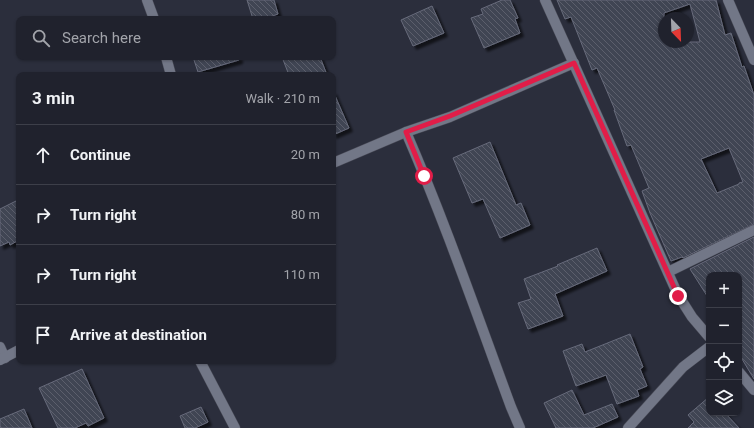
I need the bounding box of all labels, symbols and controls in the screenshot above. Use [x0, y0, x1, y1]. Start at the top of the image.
north arrow [658, 12, 694, 48]
search box [16, 16, 336, 60]
icon: search [30, 27, 52, 49]
text: Search here [62, 29, 141, 47]
text: 3 min [32, 88, 75, 108]
text: Walk · 210 m [245, 91, 320, 106]
icon: ahead [32, 144, 54, 166]
text: Continue [70, 146, 131, 164]
text: 20 m [291, 147, 320, 162]
route start [415, 167, 433, 185]
icon: right [32, 204, 54, 226]
text: Turn right [70, 206, 136, 224]
text: 80 m [291, 207, 320, 222]
icon: right [32, 264, 54, 286]
text: Turn right [70, 266, 136, 284]
text: 110 m [283, 267, 320, 282]
map controls [706, 272, 742, 416]
button: + [706, 272, 742, 308]
route end [669, 287, 687, 305]
button: − [706, 308, 742, 344]
icon: arrive [32, 324, 54, 346]
text: Arrive at destination [70, 326, 207, 344]
button: locate [706, 344, 742, 380]
button: layers [706, 380, 742, 416]

